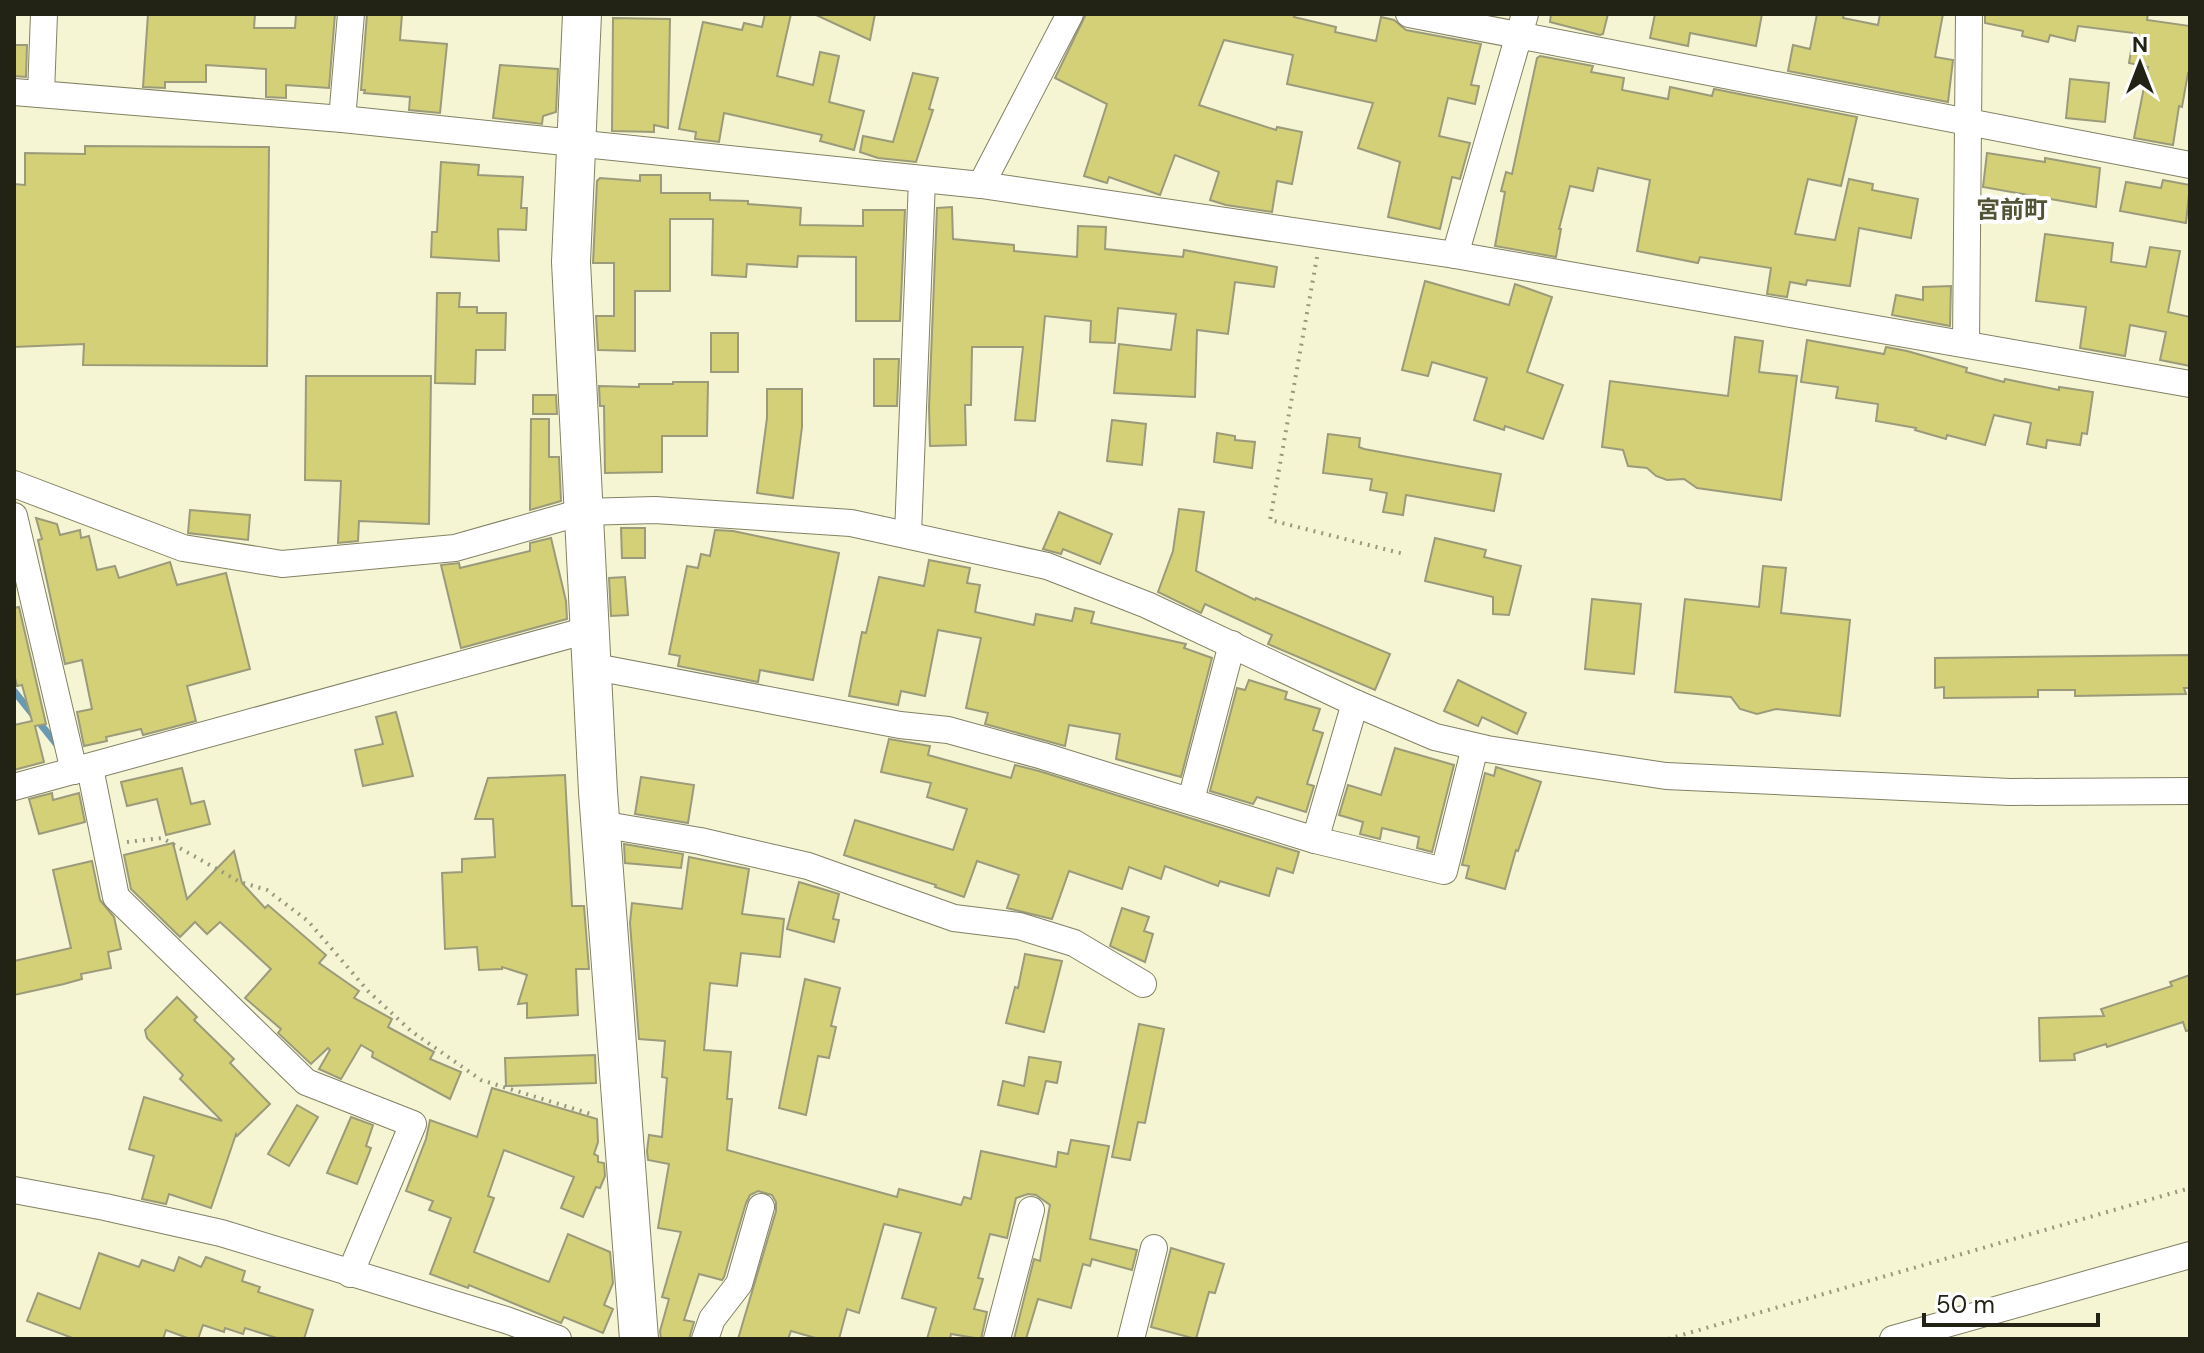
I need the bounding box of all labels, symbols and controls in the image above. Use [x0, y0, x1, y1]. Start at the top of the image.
north arrow [2100, 24, 2180, 104]
text: N [2132, 30, 2148, 59]
district label: 宮前町 [1976, 194, 2048, 225]
scale bar [1924, 1277, 2098, 1327]
text: 50 m [1936, 1289, 1995, 1320]

